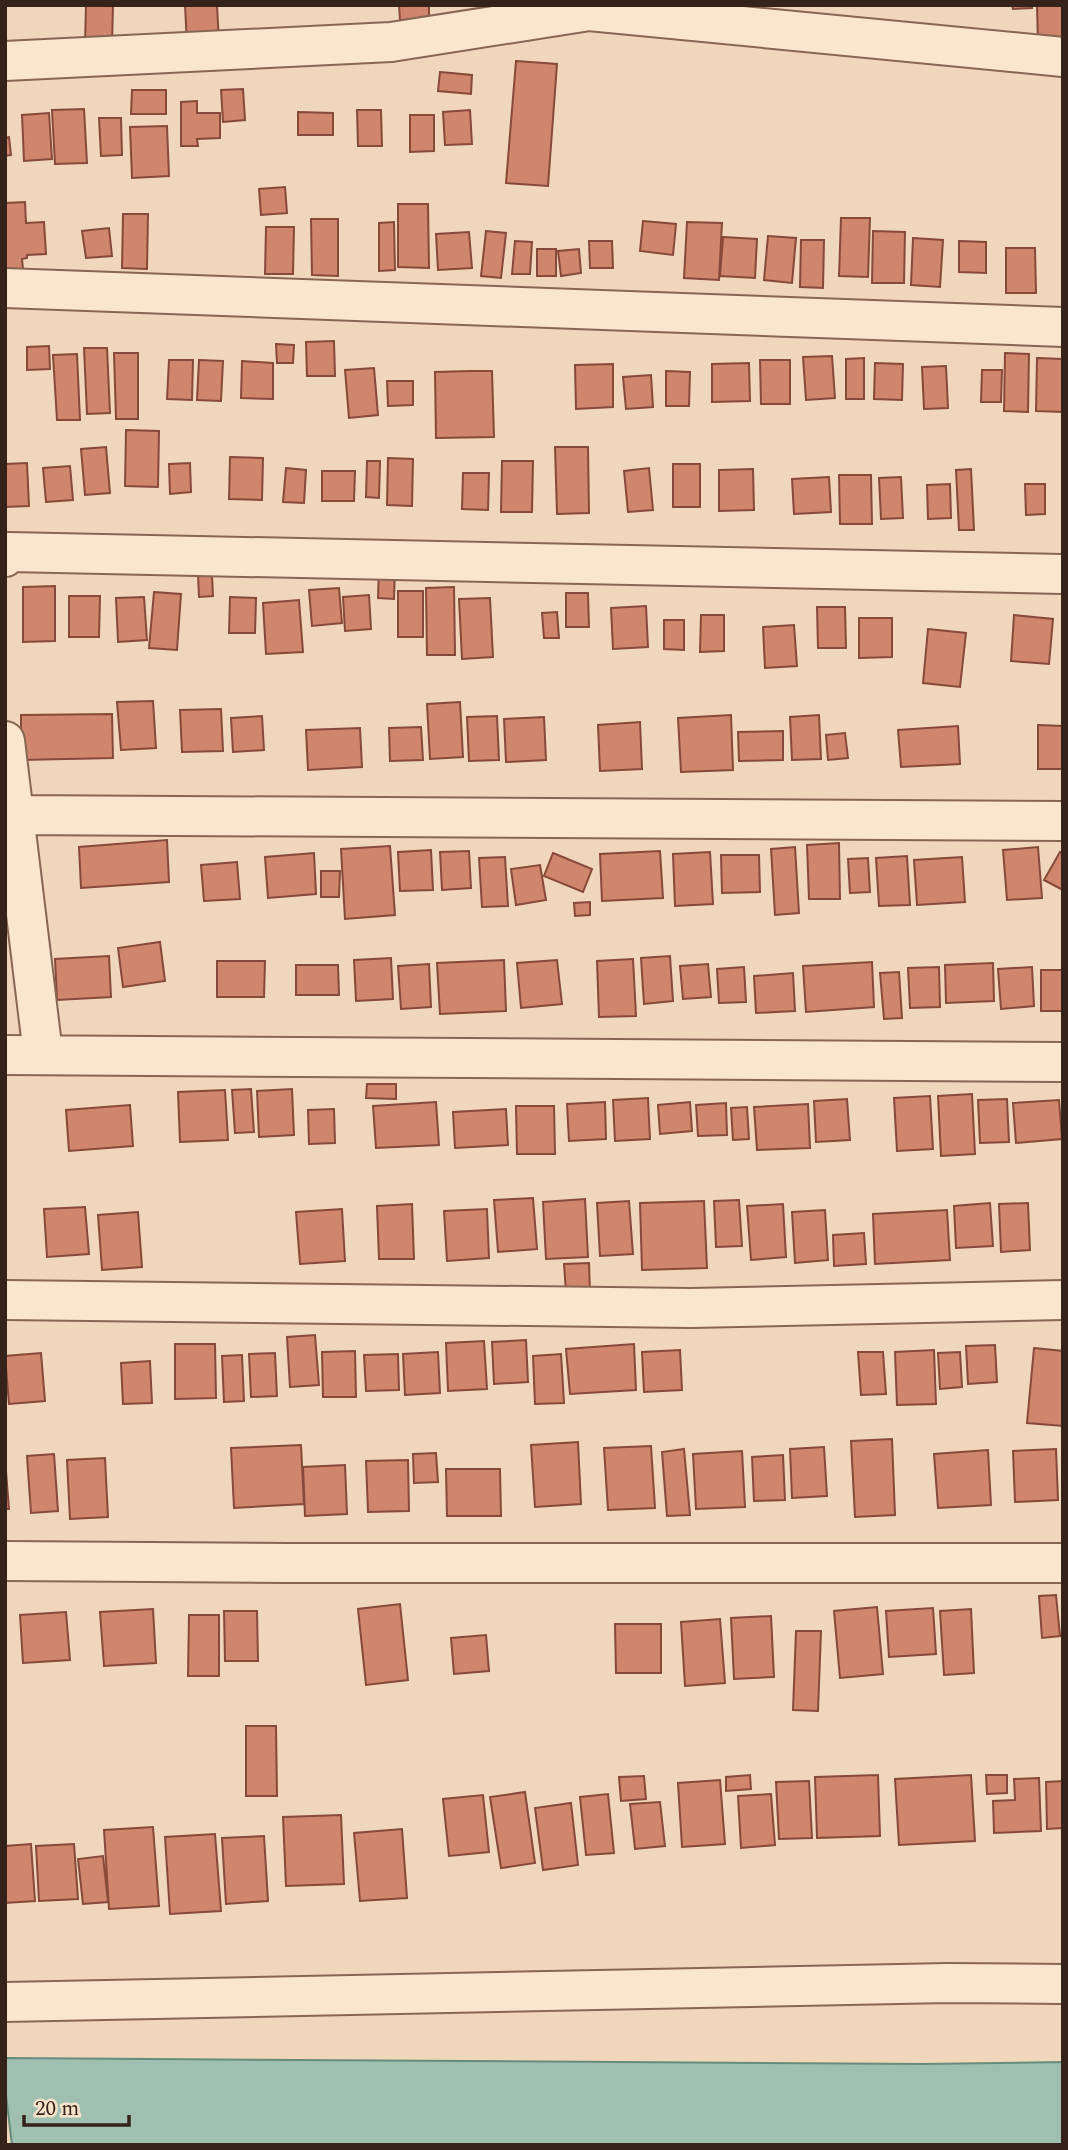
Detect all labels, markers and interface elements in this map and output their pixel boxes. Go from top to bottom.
scale bar [24,2084,130,2128]
text: 20 m [35,2093,79,2125]

